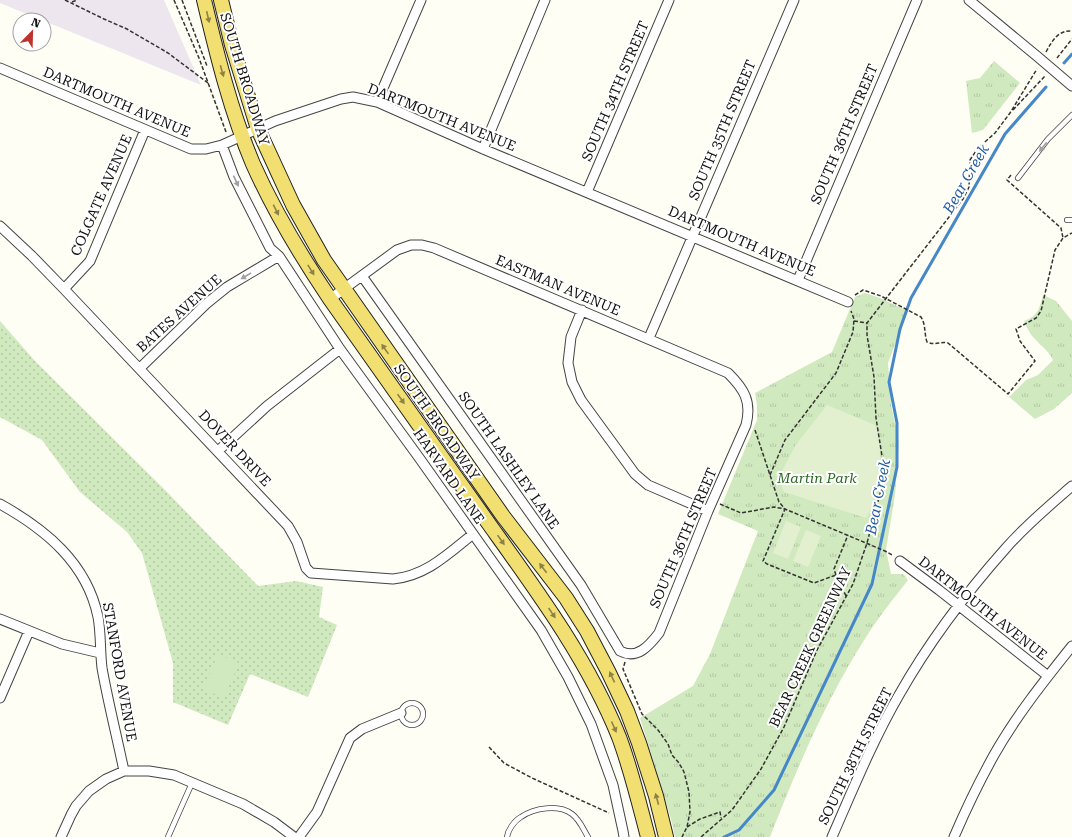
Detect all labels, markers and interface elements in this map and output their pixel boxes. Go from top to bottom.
one-way arrow [206,11,212,23]
street label: SOUTH BROADWAY [217,11,273,148]
north arrow [12,12,52,52]
text: N [29,16,43,31]
street label: SOUTH 34TH STREET [578,19,652,163]
street label: SOUTH 35TH STREET [685,58,759,202]
street label: SOUTH 36TH STREET [807,62,881,206]
street label: DARTMOUTH AVENUE [41,64,193,140]
one-way arrow [219,66,225,78]
street label: DARTMOUTH AVENUE [365,80,519,154]
street label: COLGATE AVENUE [67,132,135,258]
water label: Bear Creek [939,141,993,218]
one-way arrow [1038,141,1047,152]
one-way arrow [233,176,239,187]
street label: DARTMOUTH AVENUE [666,203,818,279]
one-way arrow [272,204,279,215]
street label: EASTMAN AVENUE [493,251,623,319]
one-way arrow [308,264,315,276]
street label: BATES AVENUE [133,271,225,355]
one-way arrow [241,272,251,280]
one-way arrow [381,343,389,354]
street label: SOUTH BROADWAY [391,361,483,484]
street label: SOUTH LASHLEY LANE [455,388,563,532]
one-way arrow [397,394,405,405]
street label: DOVER DRIVE [196,407,274,489]
street label: HARVARD LANE [410,425,488,527]
water label: Bear Creek [862,457,894,537]
street label: SOUTH 36TH STREET [646,466,720,610]
park label: Martin Park [776,470,857,486]
one-way arrow [497,535,505,545]
street label: DARTMOUTH AVENUE [916,553,1050,663]
one-way arrow [538,562,547,573]
street label: BEAR CREEK GREENWAY [766,564,854,730]
street label: STANFORD AVENUE [100,601,140,743]
one-way arrow [548,608,556,619]
one-way arrow [609,672,615,683]
street label: SOUTH 38TH STREET [815,685,895,827]
one-way arrow [611,721,617,733]
one-way arrow [654,793,660,805]

